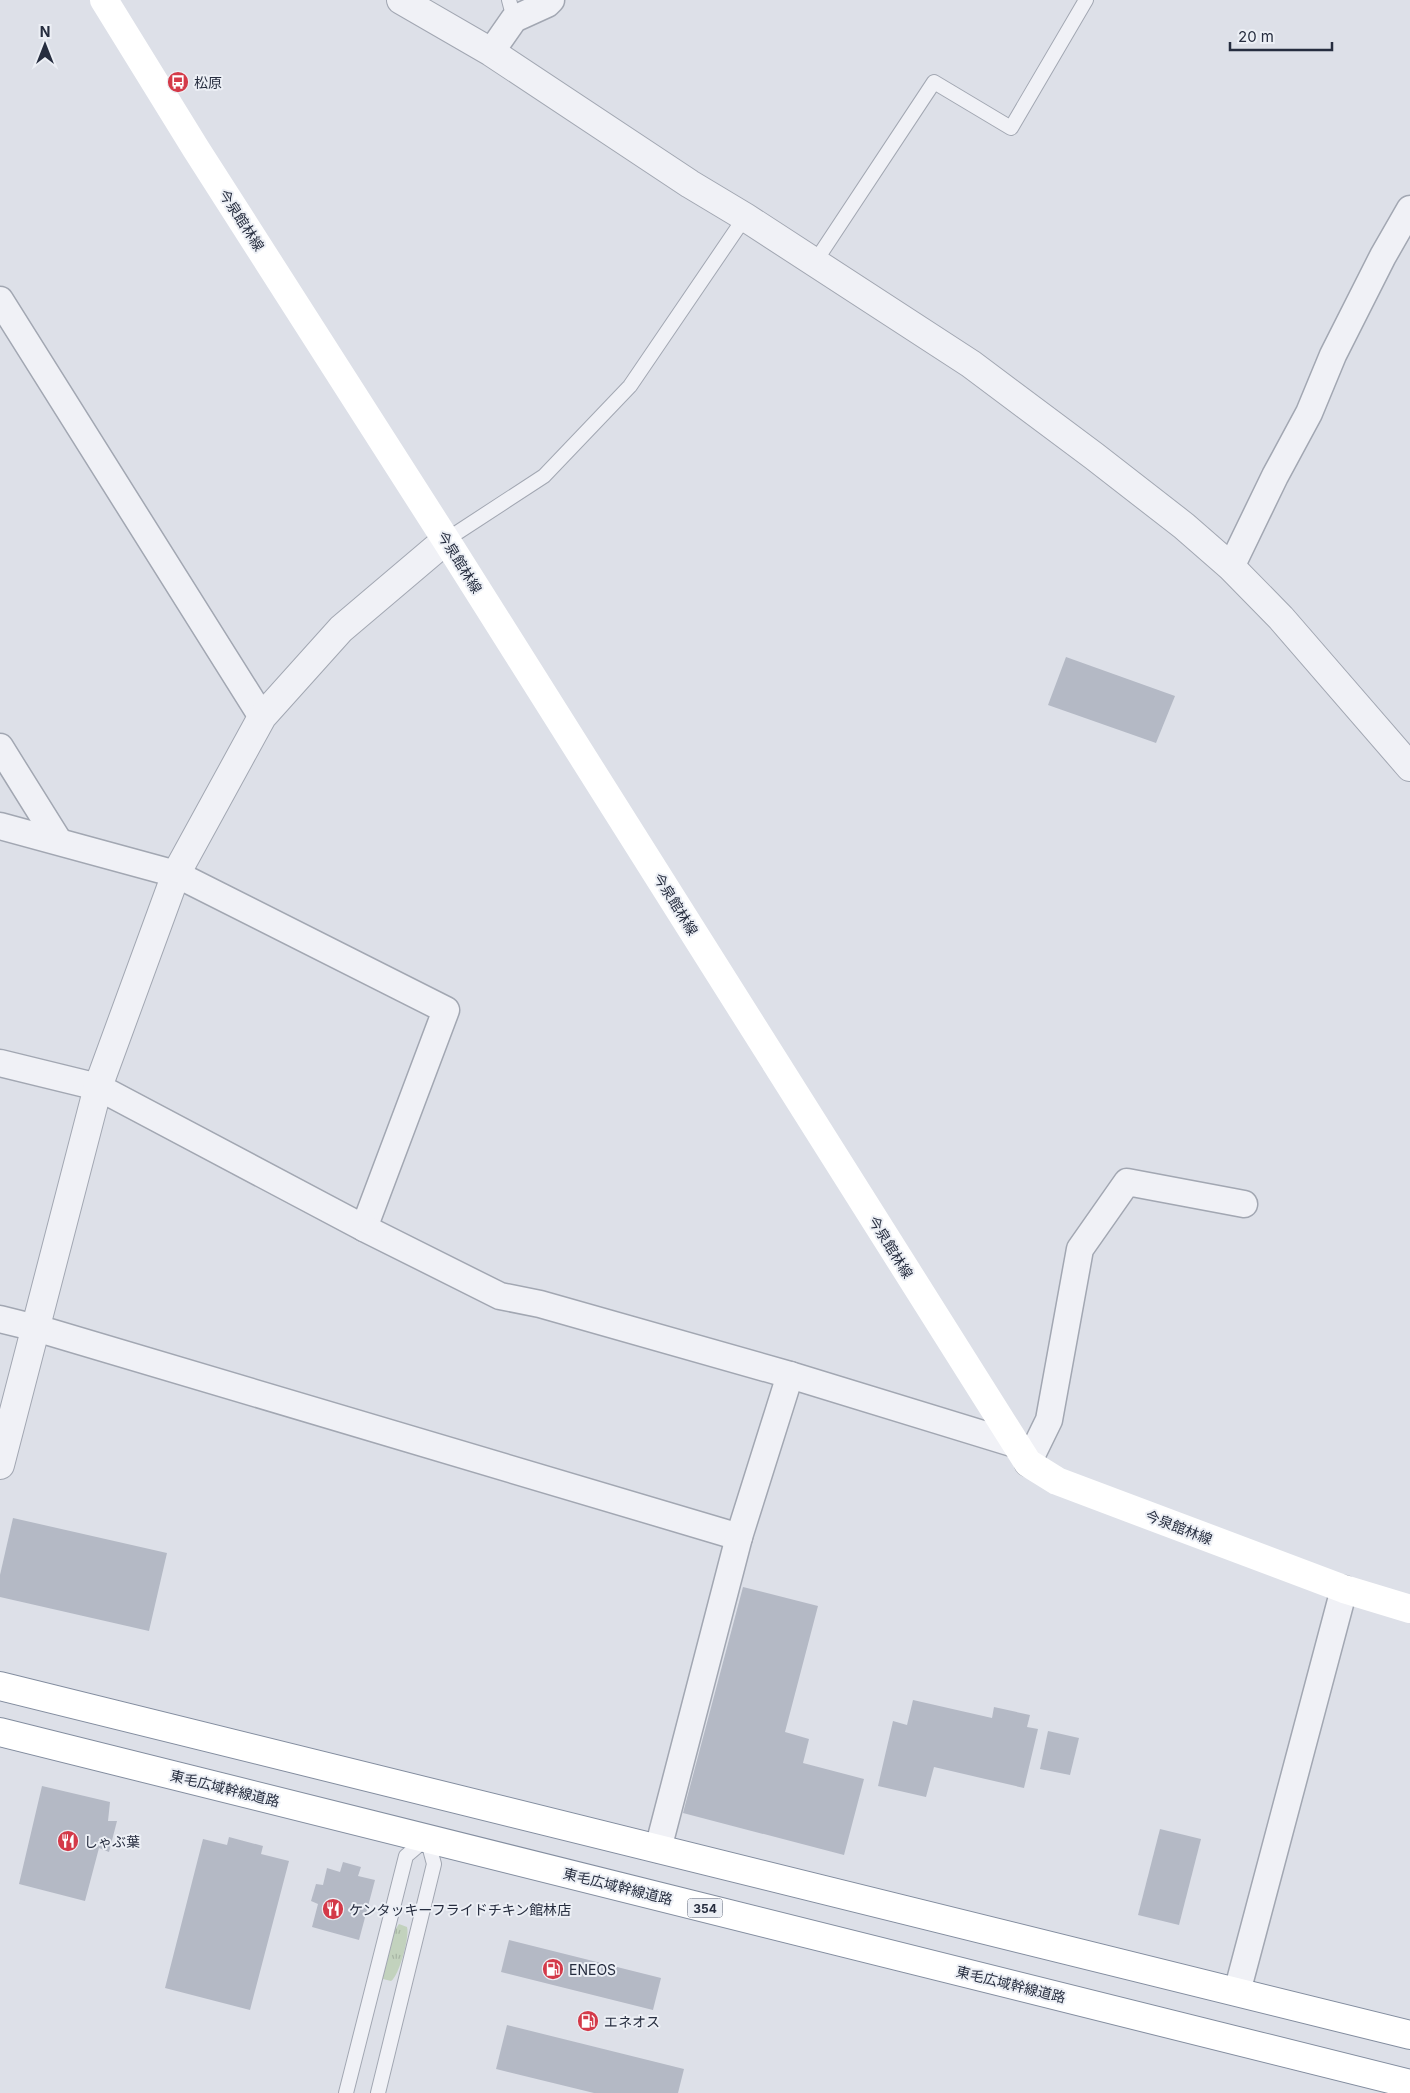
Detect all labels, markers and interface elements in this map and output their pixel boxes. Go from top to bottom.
north arrow [20,20,70,70]
scale bar [1230,20,1332,52]
text: N [40,23,50,40]
text: 20 m [1238,27,1274,46]
bus stop icon: 松原 [166,70,190,94]
place label: 松原 [194,74,222,91]
street label: 今泉館林線 [216,186,268,254]
street label: 今泉館林線 [434,528,486,596]
street label: 今泉館林線 [650,870,702,938]
street label: 今泉館林線 [865,1213,917,1281]
street label: 今泉館林線 [1143,1507,1215,1547]
street label: 東毛広域幹線道路 [169,1766,281,1810]
restaurant icon: しゃぶ葉 [56,1829,80,1853]
place label: しゃぶ葉 [84,1833,140,1850]
street label: 東毛広域幹線道路 [562,1864,674,1908]
restaurant icon: ケンタッキーフライドチキン館林店 [321,1897,345,1921]
road number: 354 [688,1899,722,1918]
place label: ケンタッキーフライドチキン館林店 [349,1901,571,1918]
fuel station icon: ENEOS [541,1957,565,1981]
place label: ENEOS [569,1961,616,1978]
street label: 東毛広域幹線道路 [955,1962,1067,2006]
fuel station icon: エネオス [576,2009,600,2033]
place label: エネオス [604,2013,660,2030]

